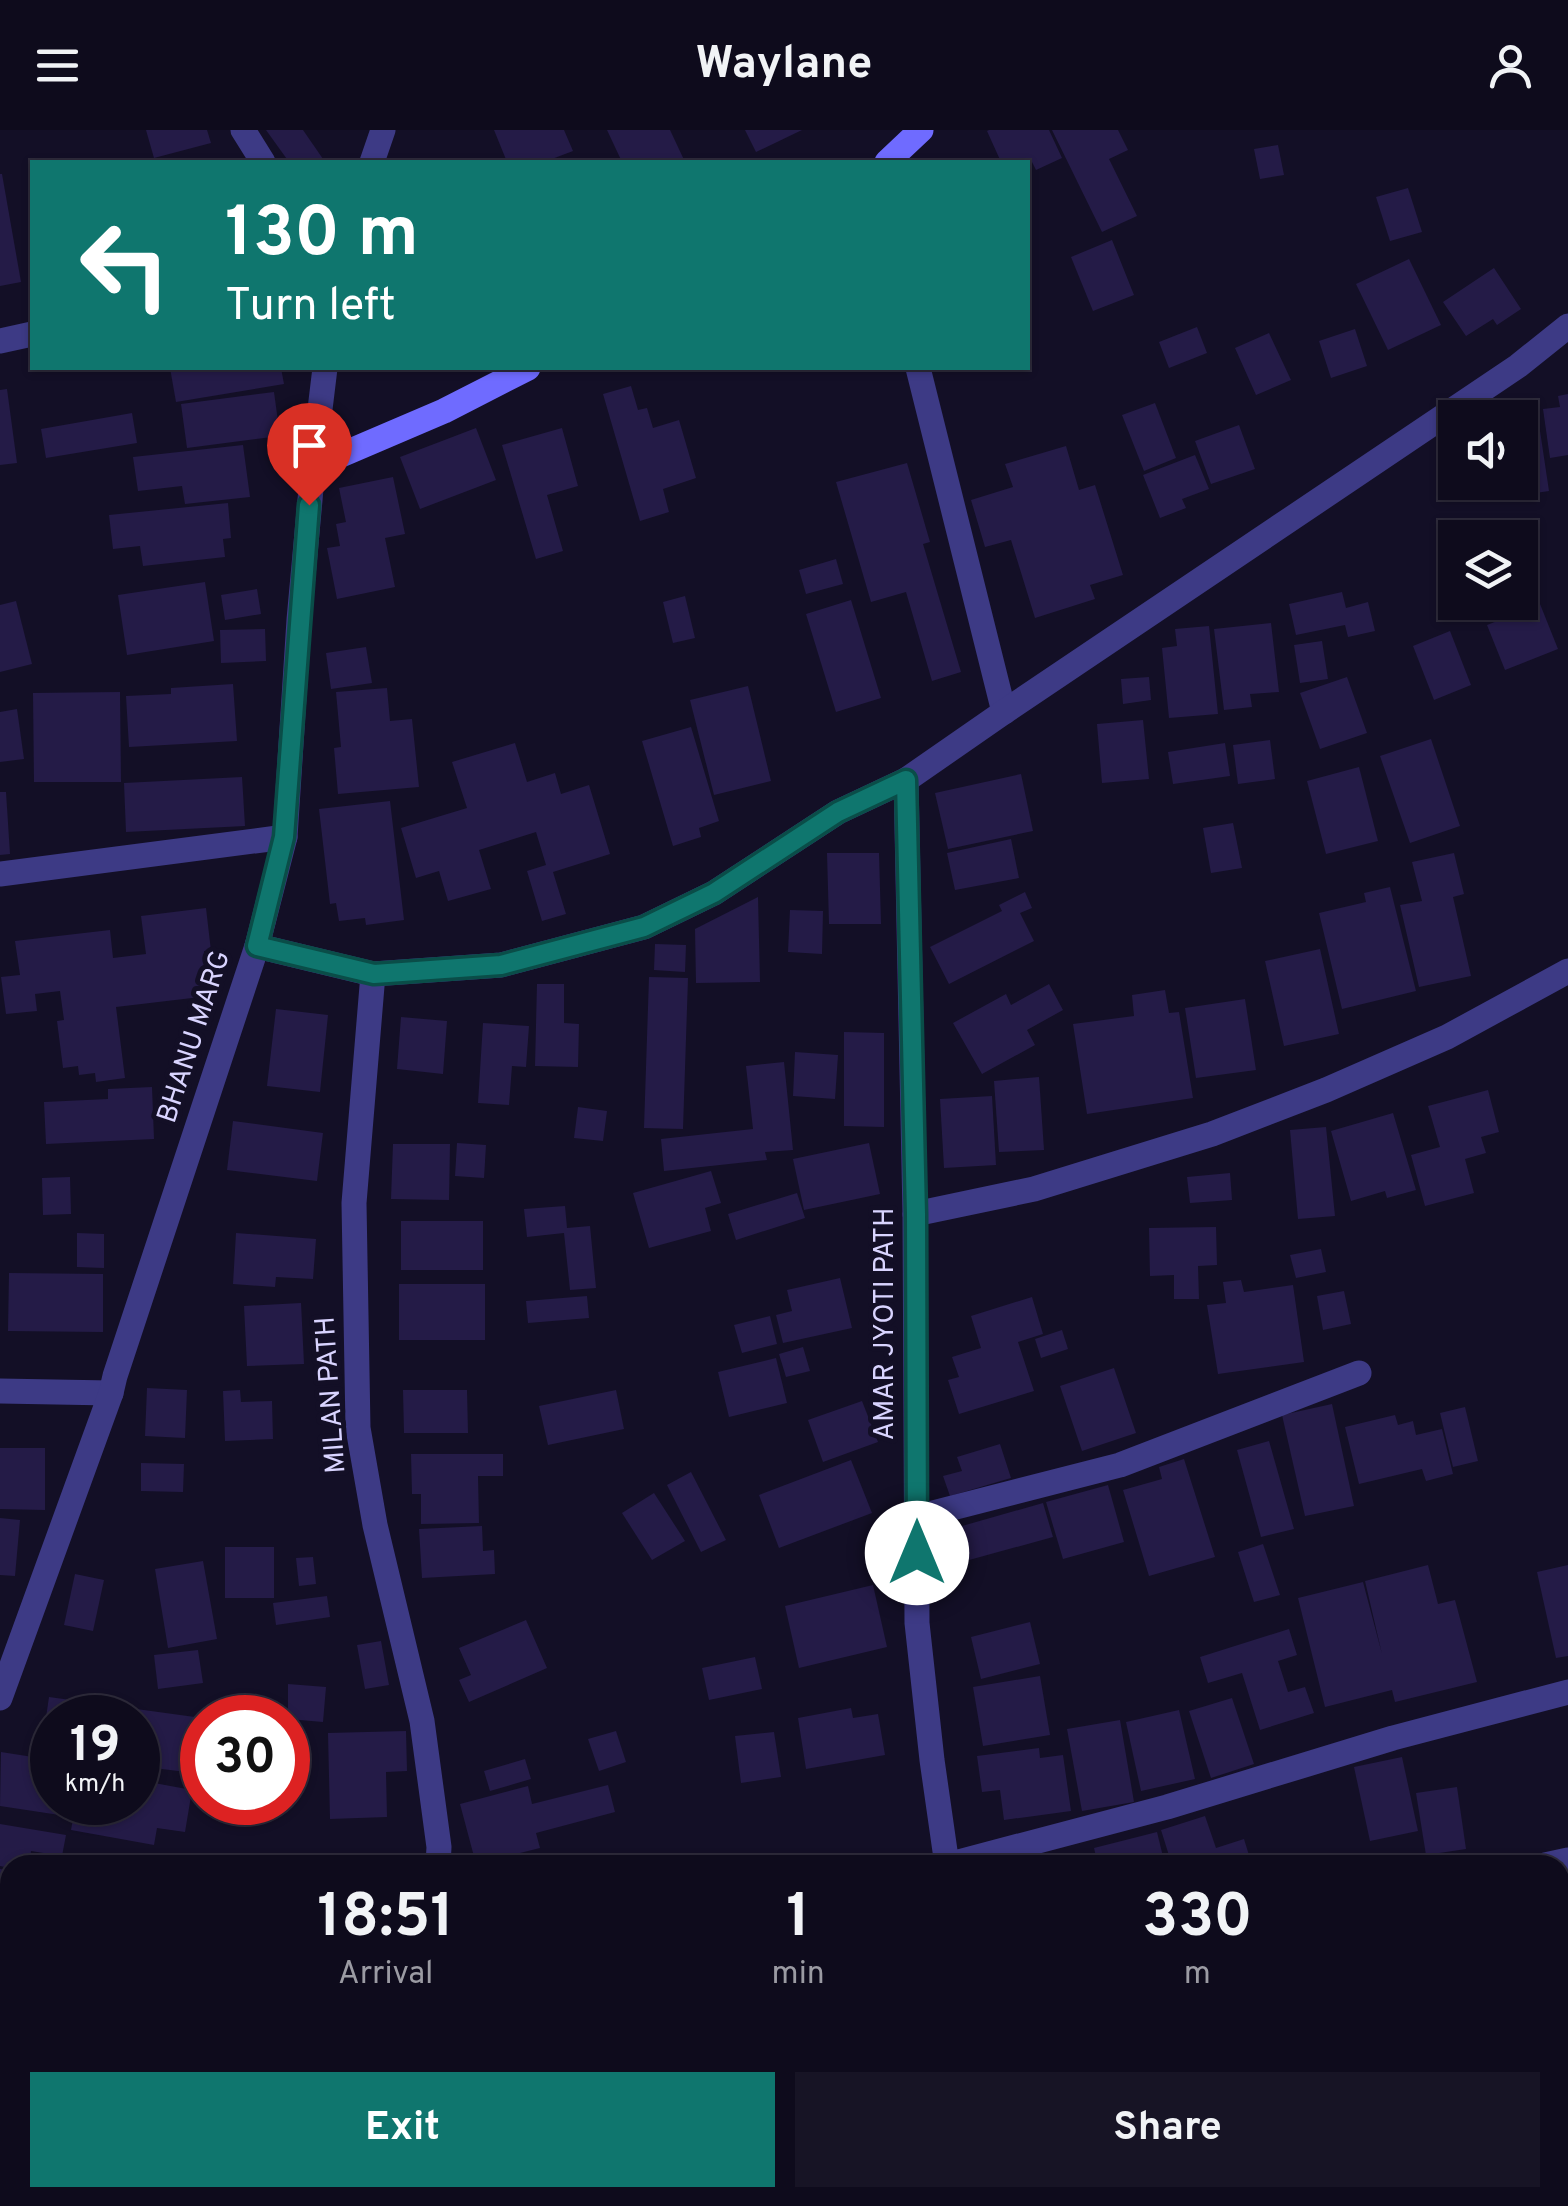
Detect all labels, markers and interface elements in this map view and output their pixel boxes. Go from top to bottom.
text: Waylane [696,37,872,94]
icon: menu [30,38,85,93]
icon: person [1483,38,1538,93]
text: 130 m [225,192,419,281]
icon: left [60,200,190,330]
text: Turn left [225,279,396,336]
map controls [1438,400,1538,620]
button: sound [1438,400,1538,500]
pin [267,403,352,506]
icon: arrive [282,418,337,473]
button: layers [1438,520,1538,620]
street label: BHANU MARG [150,946,240,1128]
street label: AMAR JYOTI PATH [868,1207,904,1441]
street label: MILAN PATH [309,1315,355,1475]
position arrow [865,1501,969,1605]
speed limit sign: 30 [180,1695,310,1825]
text: 19 [70,1716,120,1779]
text: km/h [65,1769,125,1801]
text: 18:51 [317,1882,454,1958]
text: 1 [786,1882,810,1958]
text: 330 [1142,1882,1253,1958]
text: Arrival [338,1955,434,1995]
text: min [772,1955,825,1995]
text: m [1184,1955,1211,1995]
button: Exit [30,2072,775,2187]
button: Share [795,2072,1540,2187]

